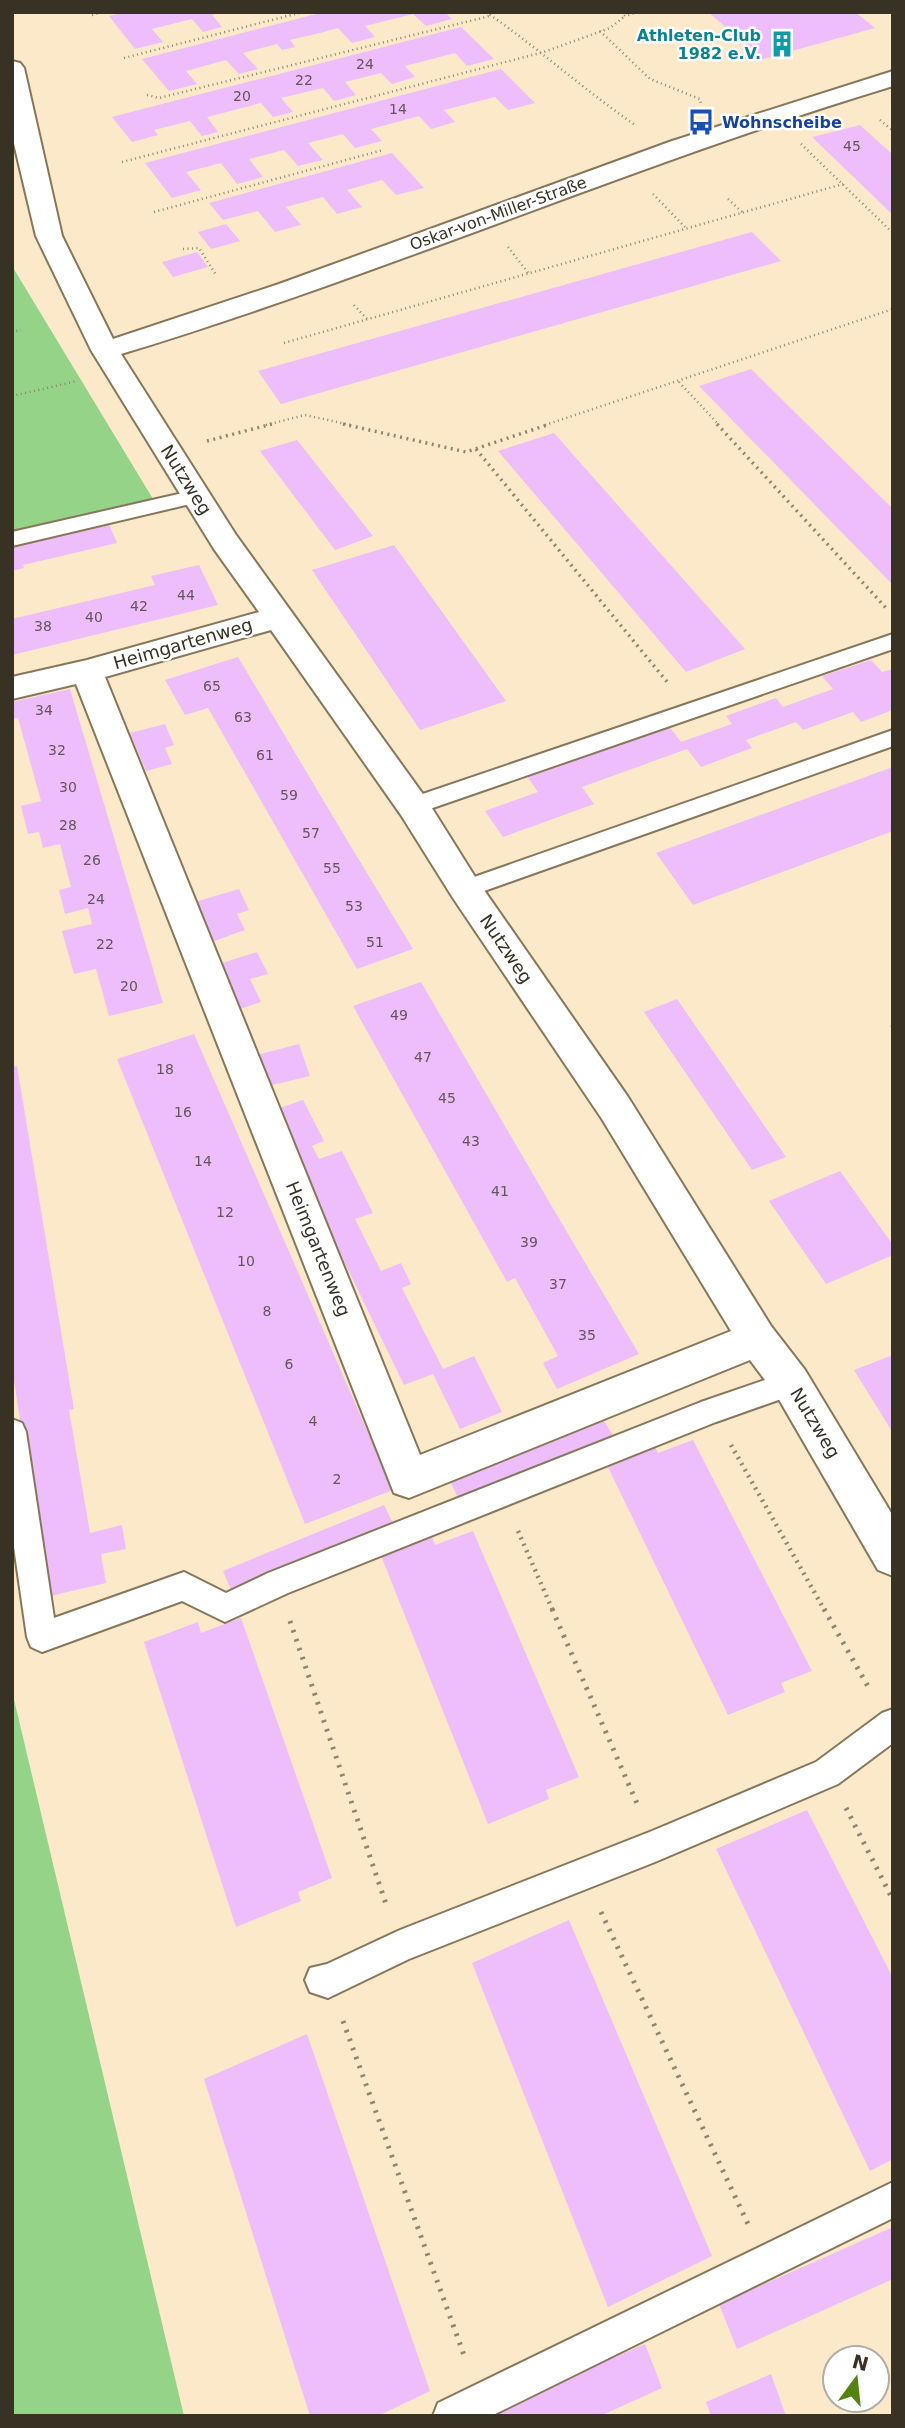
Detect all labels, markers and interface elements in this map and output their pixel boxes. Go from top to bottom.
place label: Athleten-Club 1982 e.V. [637,26,761,63]
building icon: Athleten-Club 1982 e.V. [767,29,797,59]
house number: 24 [356,56,374,72]
house number: 22 [295,72,313,88]
house number: 20 [233,88,251,104]
house number: 14 [389,101,407,117]
bus stop icon: Wohnscheibe [686,107,716,137]
place label: Wohnscheibe [722,113,842,132]
house number: 45 [843,138,861,154]
street label: Oskar-von-Miller-Straße [407,173,589,254]
street label: Nutzweg [157,441,216,519]
house number: 44 [177,587,195,603]
house number: 42 [130,598,148,614]
house number: 40 [85,609,103,625]
street label: Heimgartenweg [111,614,255,673]
house number: 38 [34,618,52,634]
house number: 65 [203,678,221,694]
house number: 34 [35,702,53,718]
house number: 63 [234,709,252,725]
house number: 32 [48,742,66,758]
house number: 61 [256,747,274,763]
house number: 30 [59,779,77,795]
house number: 59 [280,787,298,803]
house number: 28 [59,817,77,833]
house number: 57 [302,825,320,841]
house number: 26 [83,852,101,868]
house number: 55 [323,860,341,876]
house number: 24 [87,891,105,907]
house number: 53 [345,898,363,914]
street label: Nutzweg [476,910,537,987]
house number: 51 [366,934,384,950]
house number: 22 [96,936,114,952]
house number: 20 [120,978,138,994]
house number: 49 [390,1007,408,1023]
house number: 47 [414,1049,432,1065]
house number: 18 [156,1061,174,1077]
house number: 45 [438,1090,456,1106]
house number: 16 [174,1104,192,1120]
house number: 43 [462,1133,480,1149]
house number: 14 [194,1153,212,1169]
street label: Heimgartenweg [282,1178,355,1319]
house number: 41 [491,1183,509,1199]
house number: 12 [216,1204,234,1220]
house number: 39 [520,1234,538,1250]
house number: 10 [237,1253,255,1269]
house number: 37 [549,1276,567,1292]
house number: 8 [263,1303,271,1319]
house number: 35 [578,1327,596,1343]
house number: 6 [285,1356,294,1372]
street label: Nutzweg [786,1384,845,1462]
house number: 4 [309,1413,318,1429]
house number: 2 [333,1471,341,1487]
north arrow [821,2344,891,2414]
text: N [850,2350,871,2375]

